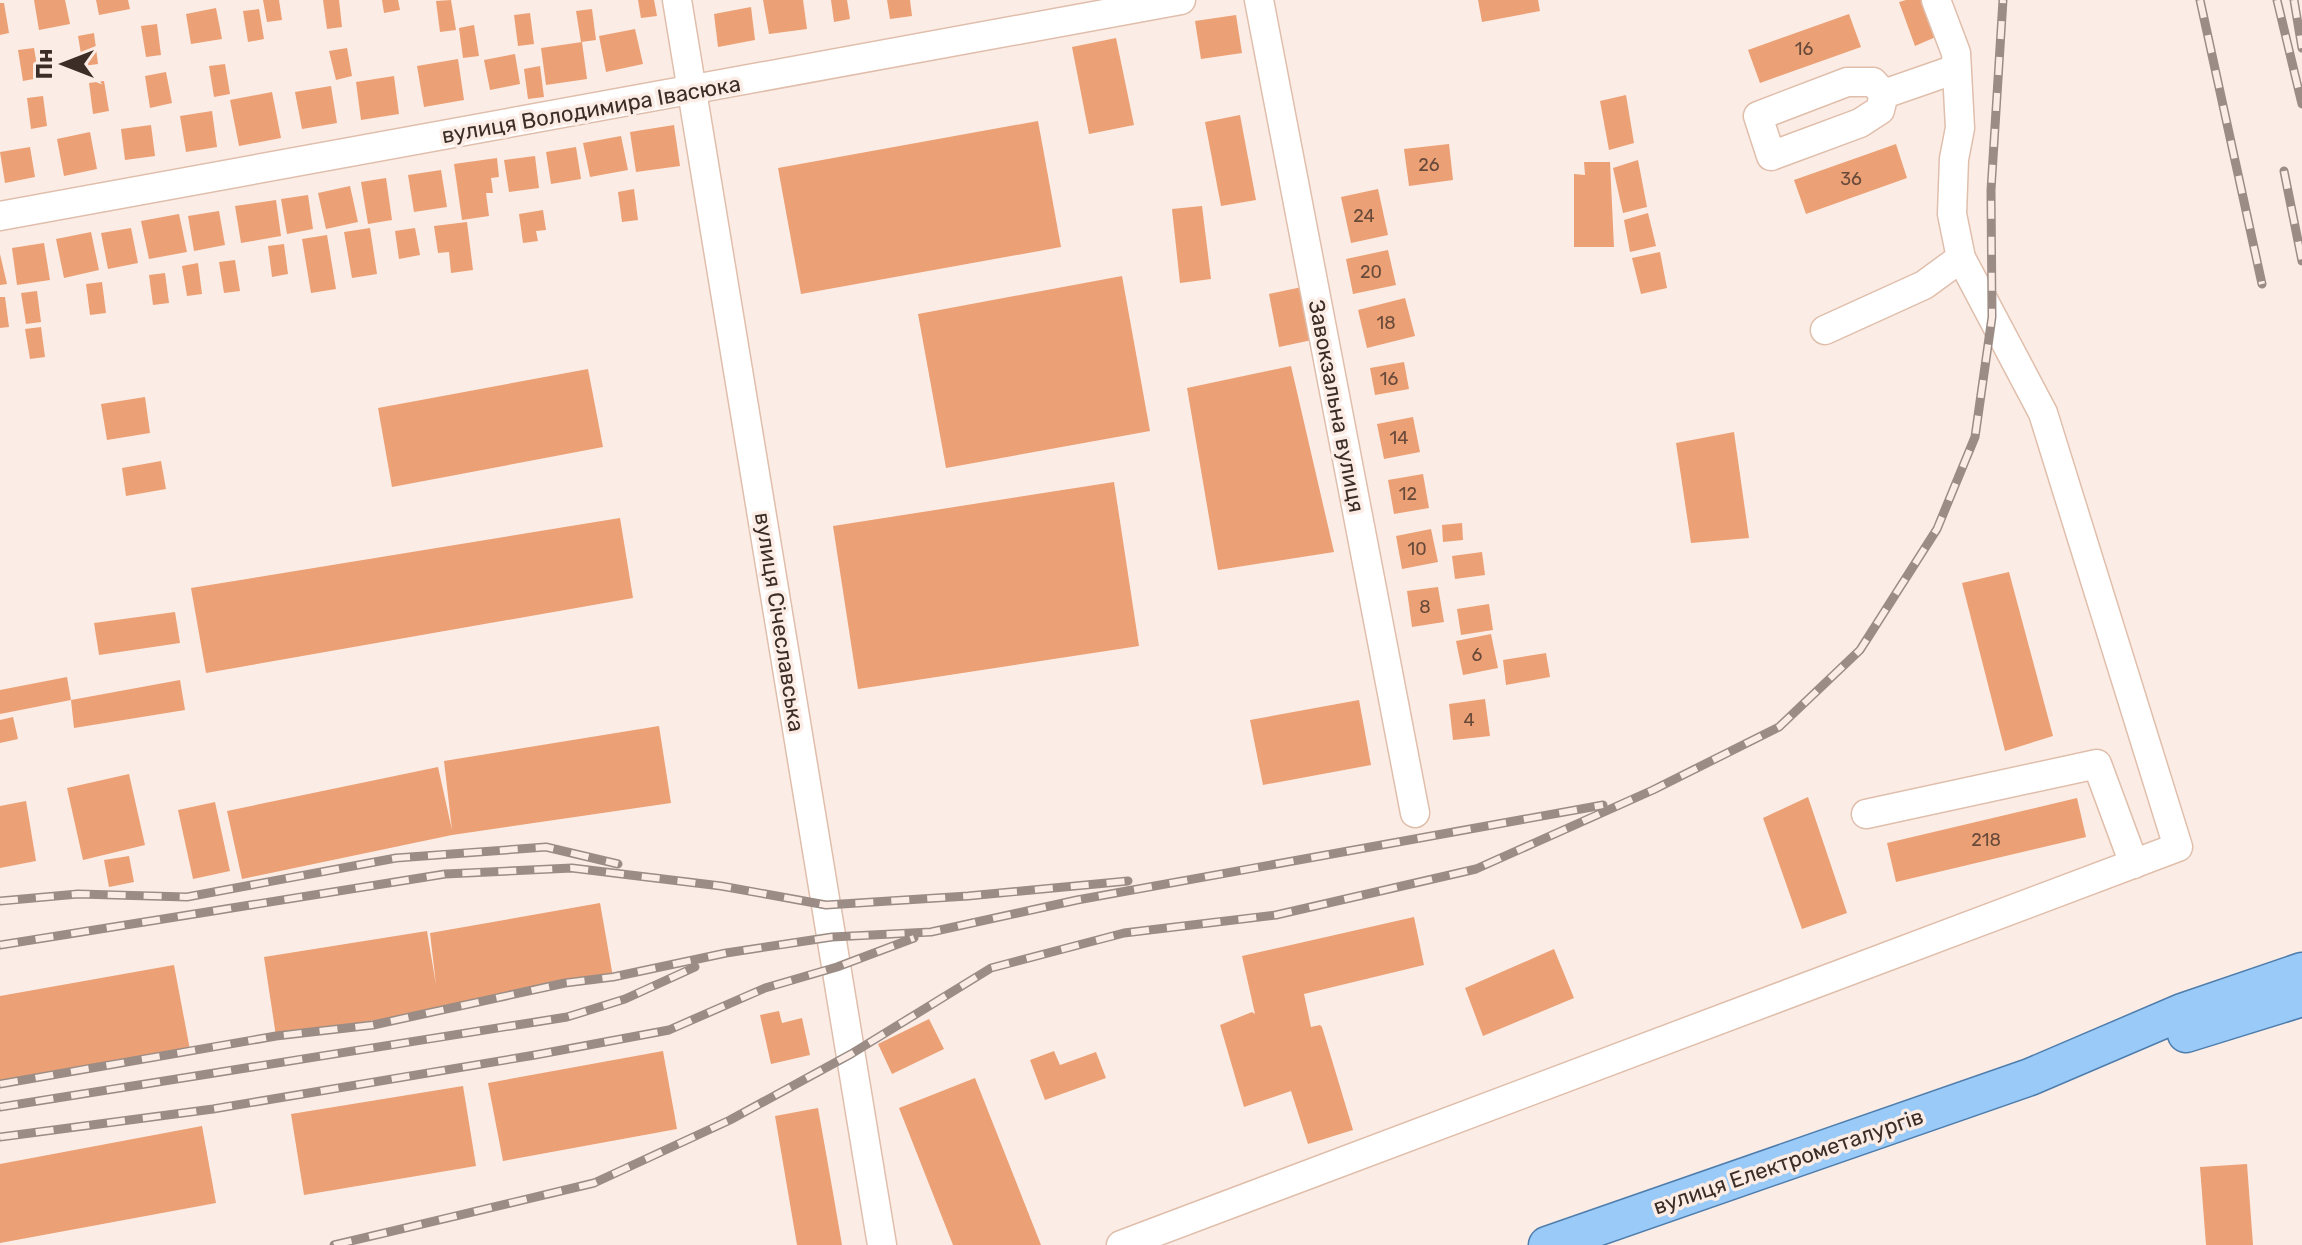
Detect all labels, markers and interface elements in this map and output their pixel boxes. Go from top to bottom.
north arrow [24,24,104,104]
house number: 16 [1795,38,1813,60]
text: Пн [31,49,58,79]
street label: вулиця Володимира Івасюка [439,70,743,149]
house number: 26 [1418,154,1440,176]
house number: 36 [1840,168,1862,190]
house number: 24 [1353,205,1375,227]
house number: 20 [1360,261,1382,283]
street label: Завокзальна вулиця [1303,297,1370,515]
house number: 18 [1376,312,1396,334]
house number: 16 [1380,368,1398,390]
house number: 14 [1390,427,1408,449]
house number: 12 [1399,483,1417,505]
street label: вулиця Січеславська [749,510,810,734]
house number: 10 [1407,538,1427,560]
house number: 8 [1419,596,1431,618]
house number: 6 [1472,644,1483,666]
house number: 4 [1463,709,1475,731]
house number: 218 [1971,829,2001,851]
street label: вулиця Електрометалургів [1650,1103,1927,1220]

